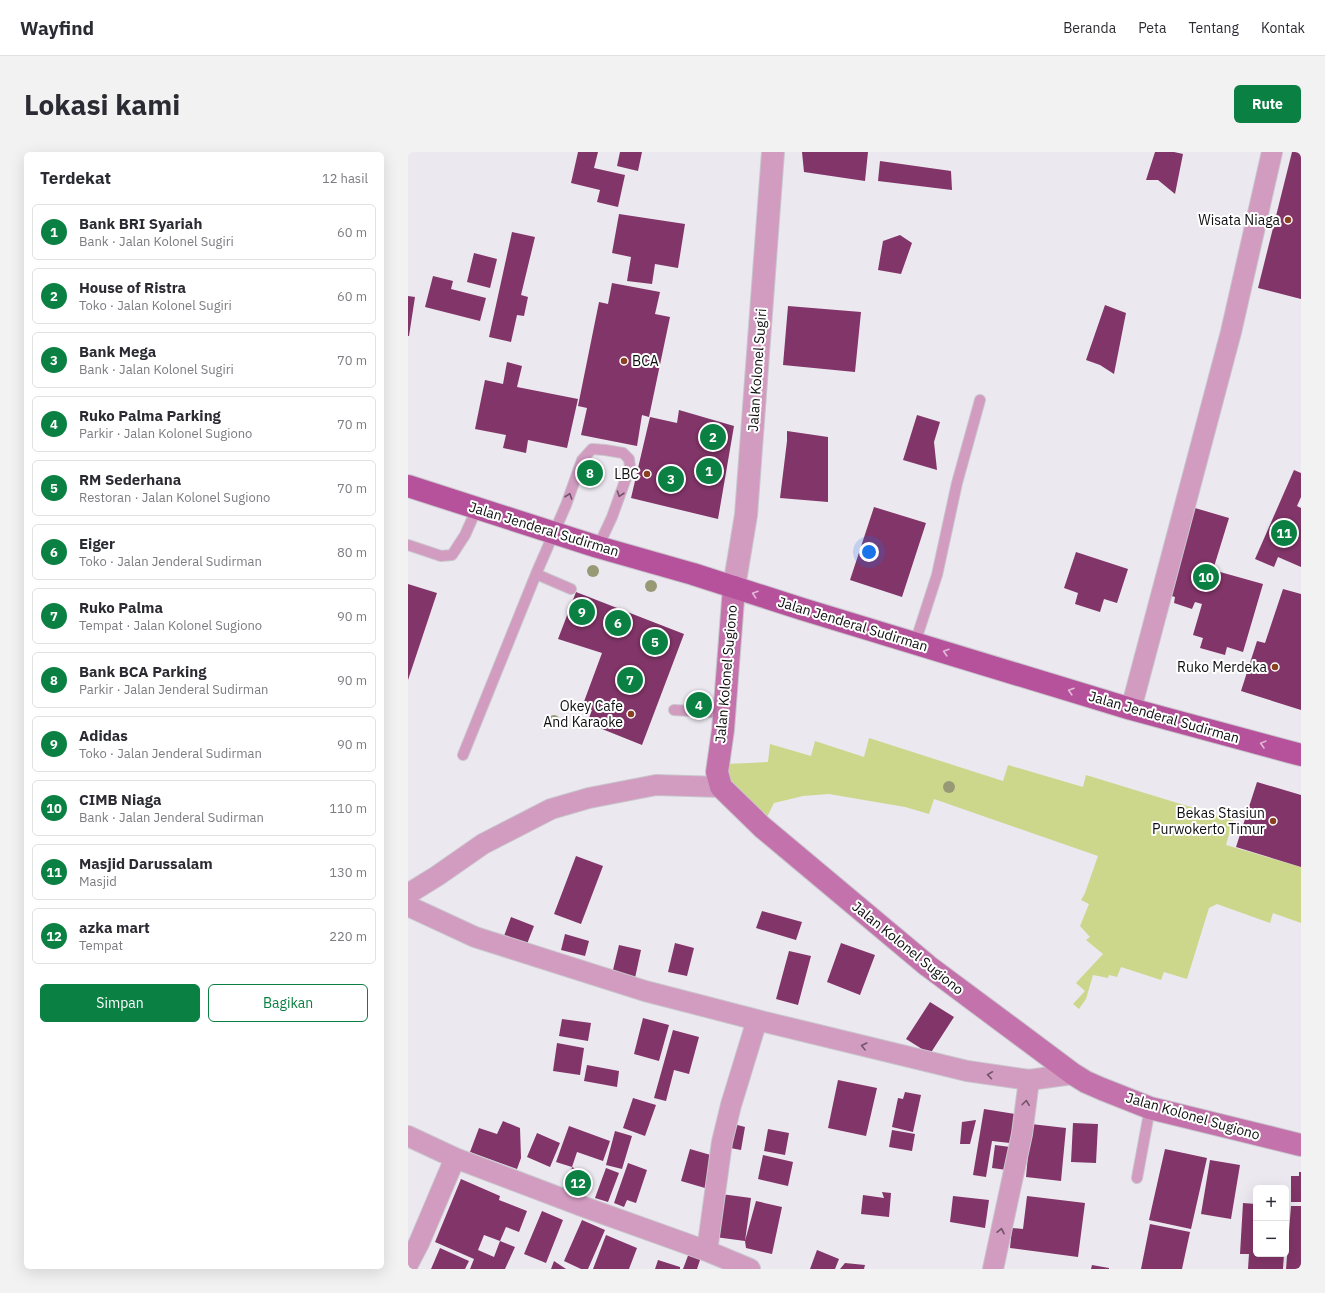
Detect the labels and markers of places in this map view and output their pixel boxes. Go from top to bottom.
place label: Wisata Niaga [1198,211,1281,229]
marker: Wisata Niaga [1283,215,1293,225]
place label: BCA [632,352,659,370]
marker: BCA [619,356,629,366]
pin: 2 [700,422,726,452]
pin: 1 [696,456,722,486]
pin: 8 [577,458,603,488]
pin: 3 [658,464,684,494]
place label: LBC [614,465,639,483]
marker: LBC [642,469,652,479]
pin: 11 [1271,518,1297,548]
pin: 10 [1193,562,1219,592]
pin: 9 [569,597,595,627]
pin: 6 [605,608,631,638]
pin: 5 [642,627,668,657]
place label: Ruko Merdeka [1177,658,1268,676]
marker: Ruko Merdeka [1270,662,1280,672]
pin: 7 [617,665,643,695]
pin: 4 [686,690,712,720]
place label: Okey Cafe And Karaoke [543,697,623,731]
marker: Okey Cafe And Karaoke [626,709,636,719]
place label: Bekas Stasiun Purwokerto Timur [1152,804,1265,838]
marker: Bekas Stasiun Purwokerto Timur [1268,816,1278,826]
pin: 12 [565,1168,591,1198]

